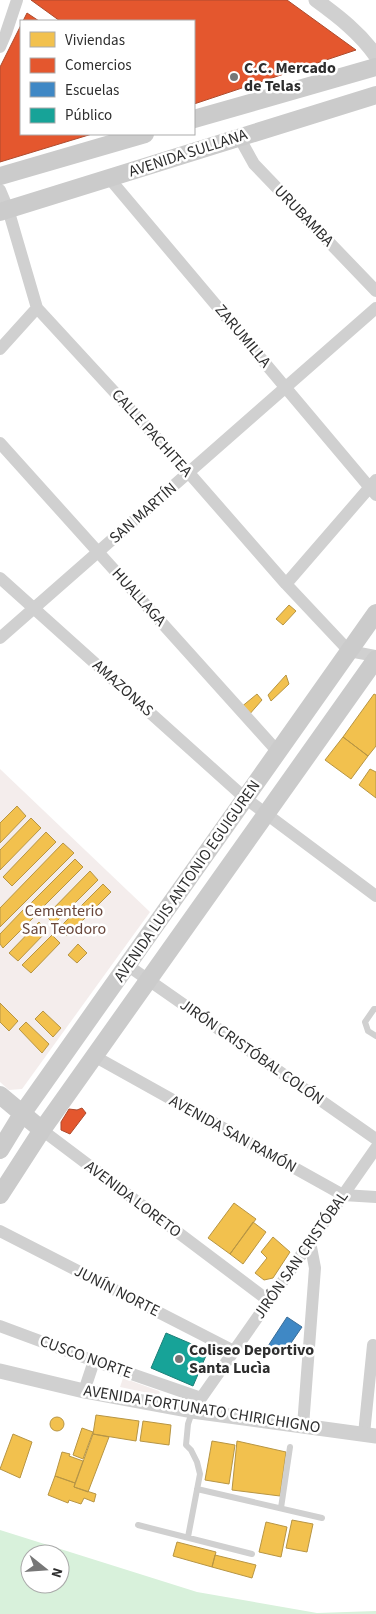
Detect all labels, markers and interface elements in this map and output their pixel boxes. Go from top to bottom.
legend [20,20,195,135]
text: Viviendas [65,30,125,51]
text: Comercios [65,55,132,76]
place label: C.C. Mercado de Telas [244,57,336,97]
marker: C.C. Mercado de Telas [228,71,240,83]
text: Escuelas [65,80,119,101]
text: Público [65,105,112,126]
street label: AVENIDA SULLANA [126,123,250,183]
street label: URUBAMBA [269,180,339,252]
street label: ZARUMILLA [210,300,276,373]
street label: CALLE PACHITEA [107,384,198,482]
street label: SAN MARTÍN [104,477,182,549]
street label: HUALLAGA [107,563,171,631]
street label: AMAZONAS [88,655,158,721]
street label: AVENIDA LUIS ANTONIO EGUIGUREN [109,776,265,986]
park label: Cementerio San Teodoro [22,900,106,940]
street label: JIRÓN CRISTÓBAL COLÓN [176,994,328,1110]
street label: AVENIDA SAN RAMÓN [165,1090,301,1178]
street label: AVENIDA LORETO [80,1155,186,1243]
street label: JIRÓN SAN CRISTÓBAL [249,1187,354,1323]
street label: JUNÍN NORTE [71,1260,163,1322]
street label: CUSCO NORTE [37,1330,135,1384]
place label: Coliseo Deportivo Santa Lucìa [189,1339,314,1379]
marker: Coliseo Deportivo Santa Lucìa [173,1353,185,1365]
street label: AVENIDA FORTUNATO CHIRICHIGNO [82,1379,322,1439]
north arrow [20,1544,70,1594]
text: N [46,1565,67,1580]

